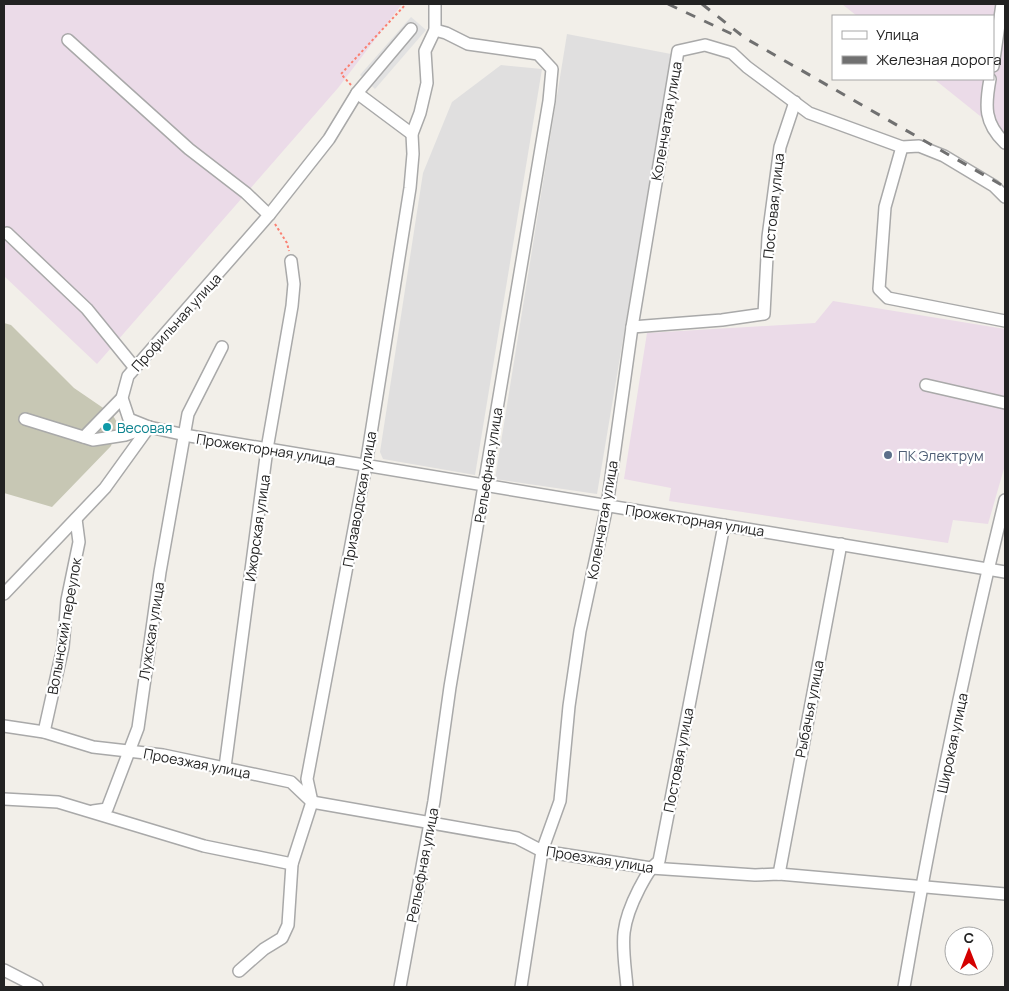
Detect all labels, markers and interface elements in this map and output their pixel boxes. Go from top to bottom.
legend [832,15,994,80]
text: Улица [876,24,919,45]
text: Железная дорога [876,49,1001,70]
street label: Коленчатая улица [646,60,686,182]
street label: Постовая улица [758,152,788,260]
street label: Профильная улица [127,269,225,375]
street label: Рельефная улица [469,406,507,524]
place label: Весовая [117,418,173,437]
marker: Весовая [101,421,113,433]
street label: Прожекторная улица [195,429,337,469]
street label: Призаводская улица [338,430,380,568]
place label: ПК Электрум [898,446,984,465]
marker: ПК Электрум [882,449,894,461]
street label: Коленчатая улица [582,459,622,581]
street label: Ижорская улица [240,473,274,583]
street label: Прожекторная улица [624,500,766,540]
street label: Волынский переулок [43,555,86,696]
street label: Лужская улица [134,581,168,681]
street label: Рыбачья улица [790,659,828,759]
street label: Широкая улица [932,691,972,795]
street label: Постовая улица [659,706,697,814]
street label: Проезжая улица [142,743,252,783]
street label: Рельефная улица [402,806,442,924]
street label: Проезжая улица [545,841,655,877]
north arrow [944,926,994,976]
text: С [964,928,974,947]

